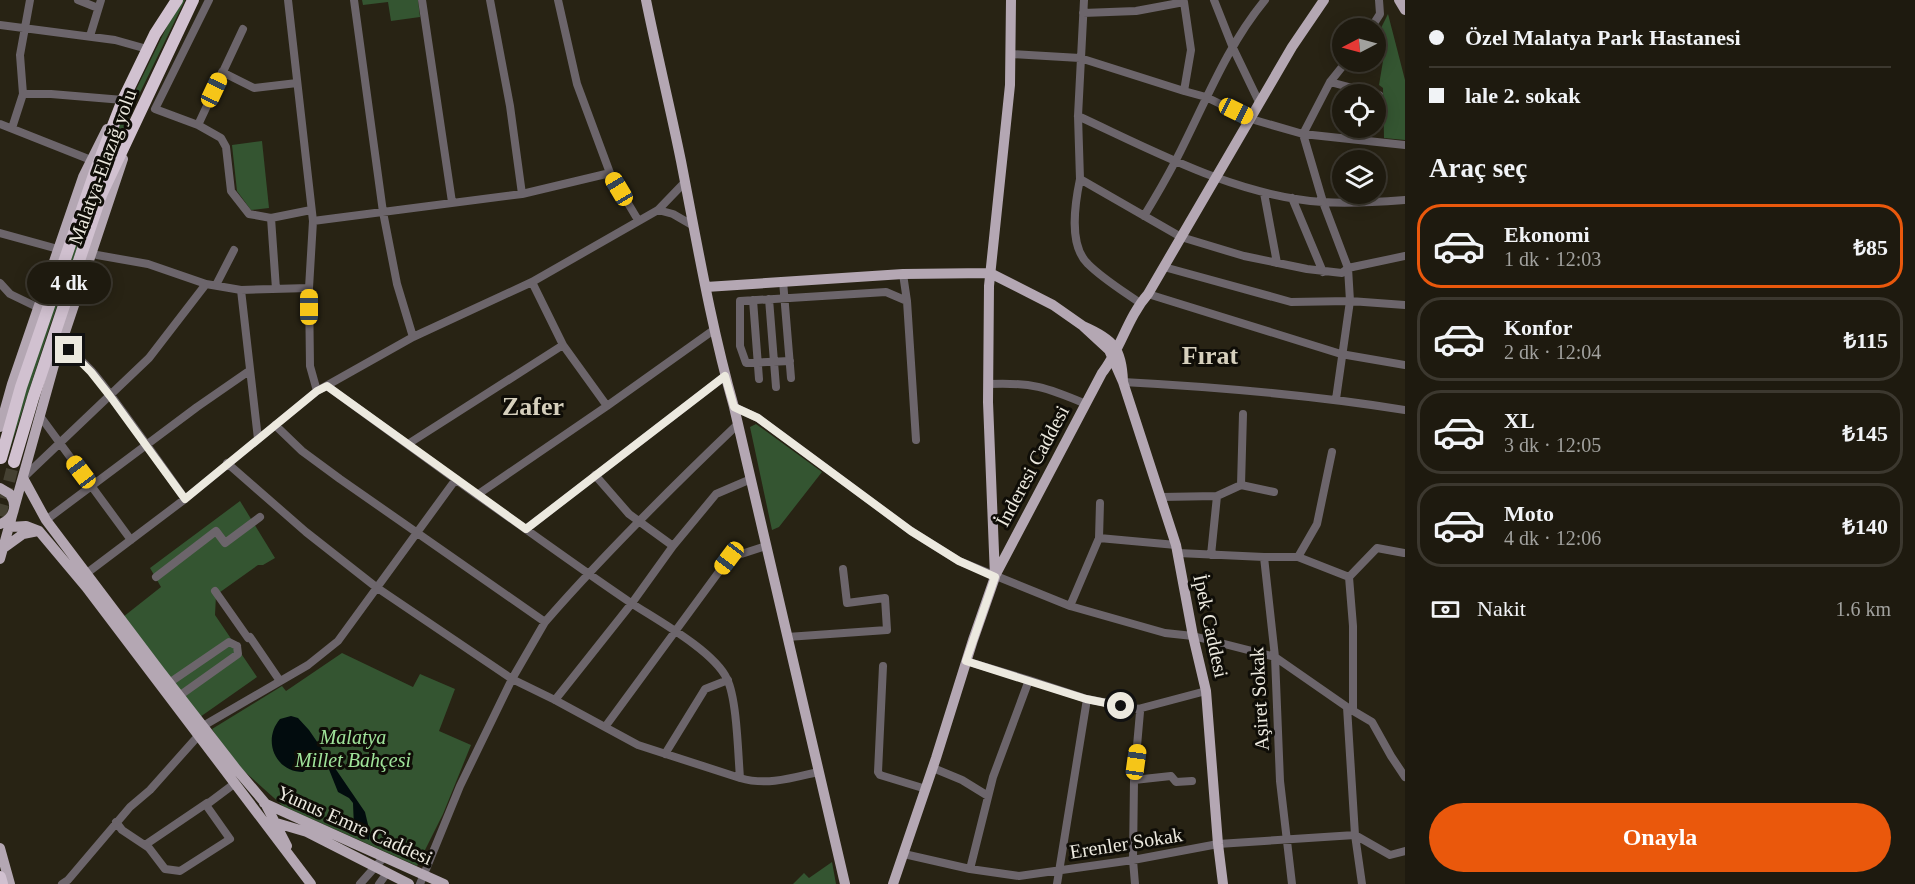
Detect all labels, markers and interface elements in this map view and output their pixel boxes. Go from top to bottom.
north arrow [1332,18,1386,72]
map controls [1332,18,1386,204]
text: Özel Malatya Park Hastanesi [1465,25,1741,50]
car [198,70,230,110]
text: lale 2. sokak [1465,83,1581,108]
button: locate [1332,84,1386,138]
street label: Malatya-Elazığ yolu [64,86,141,248]
car [1216,95,1256,127]
button: layers [1332,150,1386,204]
text: Araç seç [1429,153,1527,183]
car [602,169,636,209]
icon: car [1432,219,1486,273]
text: Ekonomi [1504,222,1590,247]
text: ₺85 [1853,235,1888,260]
text: 1 dk · 12:03 [1504,248,1601,270]
callout: 4 dk [27,263,111,305]
text: 4 dk [50,272,88,294]
car [300,289,318,325]
icon: car [1432,312,1486,366]
text: Konfor [1504,315,1572,340]
text: ₺115 [1844,328,1888,353]
route end [55,336,82,363]
district label: Fırat [1182,341,1238,370]
text: 2 dk · 12:04 [1504,341,1601,363]
district label: Zafer [502,392,564,421]
street label: İnderesi Caddesi [991,401,1073,530]
icon: car [1432,405,1486,459]
text: XL [1504,408,1535,433]
text: ₺145 [1842,421,1888,446]
text: 3 dk · 12:05 [1504,434,1601,456]
car [63,452,99,492]
icon: car [1432,498,1486,552]
text: Moto [1504,501,1554,526]
text: ₺140 [1842,514,1888,539]
text: 4 dk · 12:06 [1504,527,1601,549]
car [711,538,747,578]
street label: İpek Caddesi [1188,572,1233,680]
icon: cash [1429,593,1462,626]
text: Nakit [1477,596,1526,621]
text: 1.6 km [1835,598,1891,620]
street label: Aşiret Sokak [1245,646,1274,751]
route start [1107,692,1134,719]
park label: Malatya Millet Bahçesi [294,726,411,772]
car [1125,743,1147,781]
street label: Yunus Emre Caddesi [274,781,436,869]
button: Onayla [1429,803,1891,872]
street label: Erenler Sokak [1068,823,1184,863]

